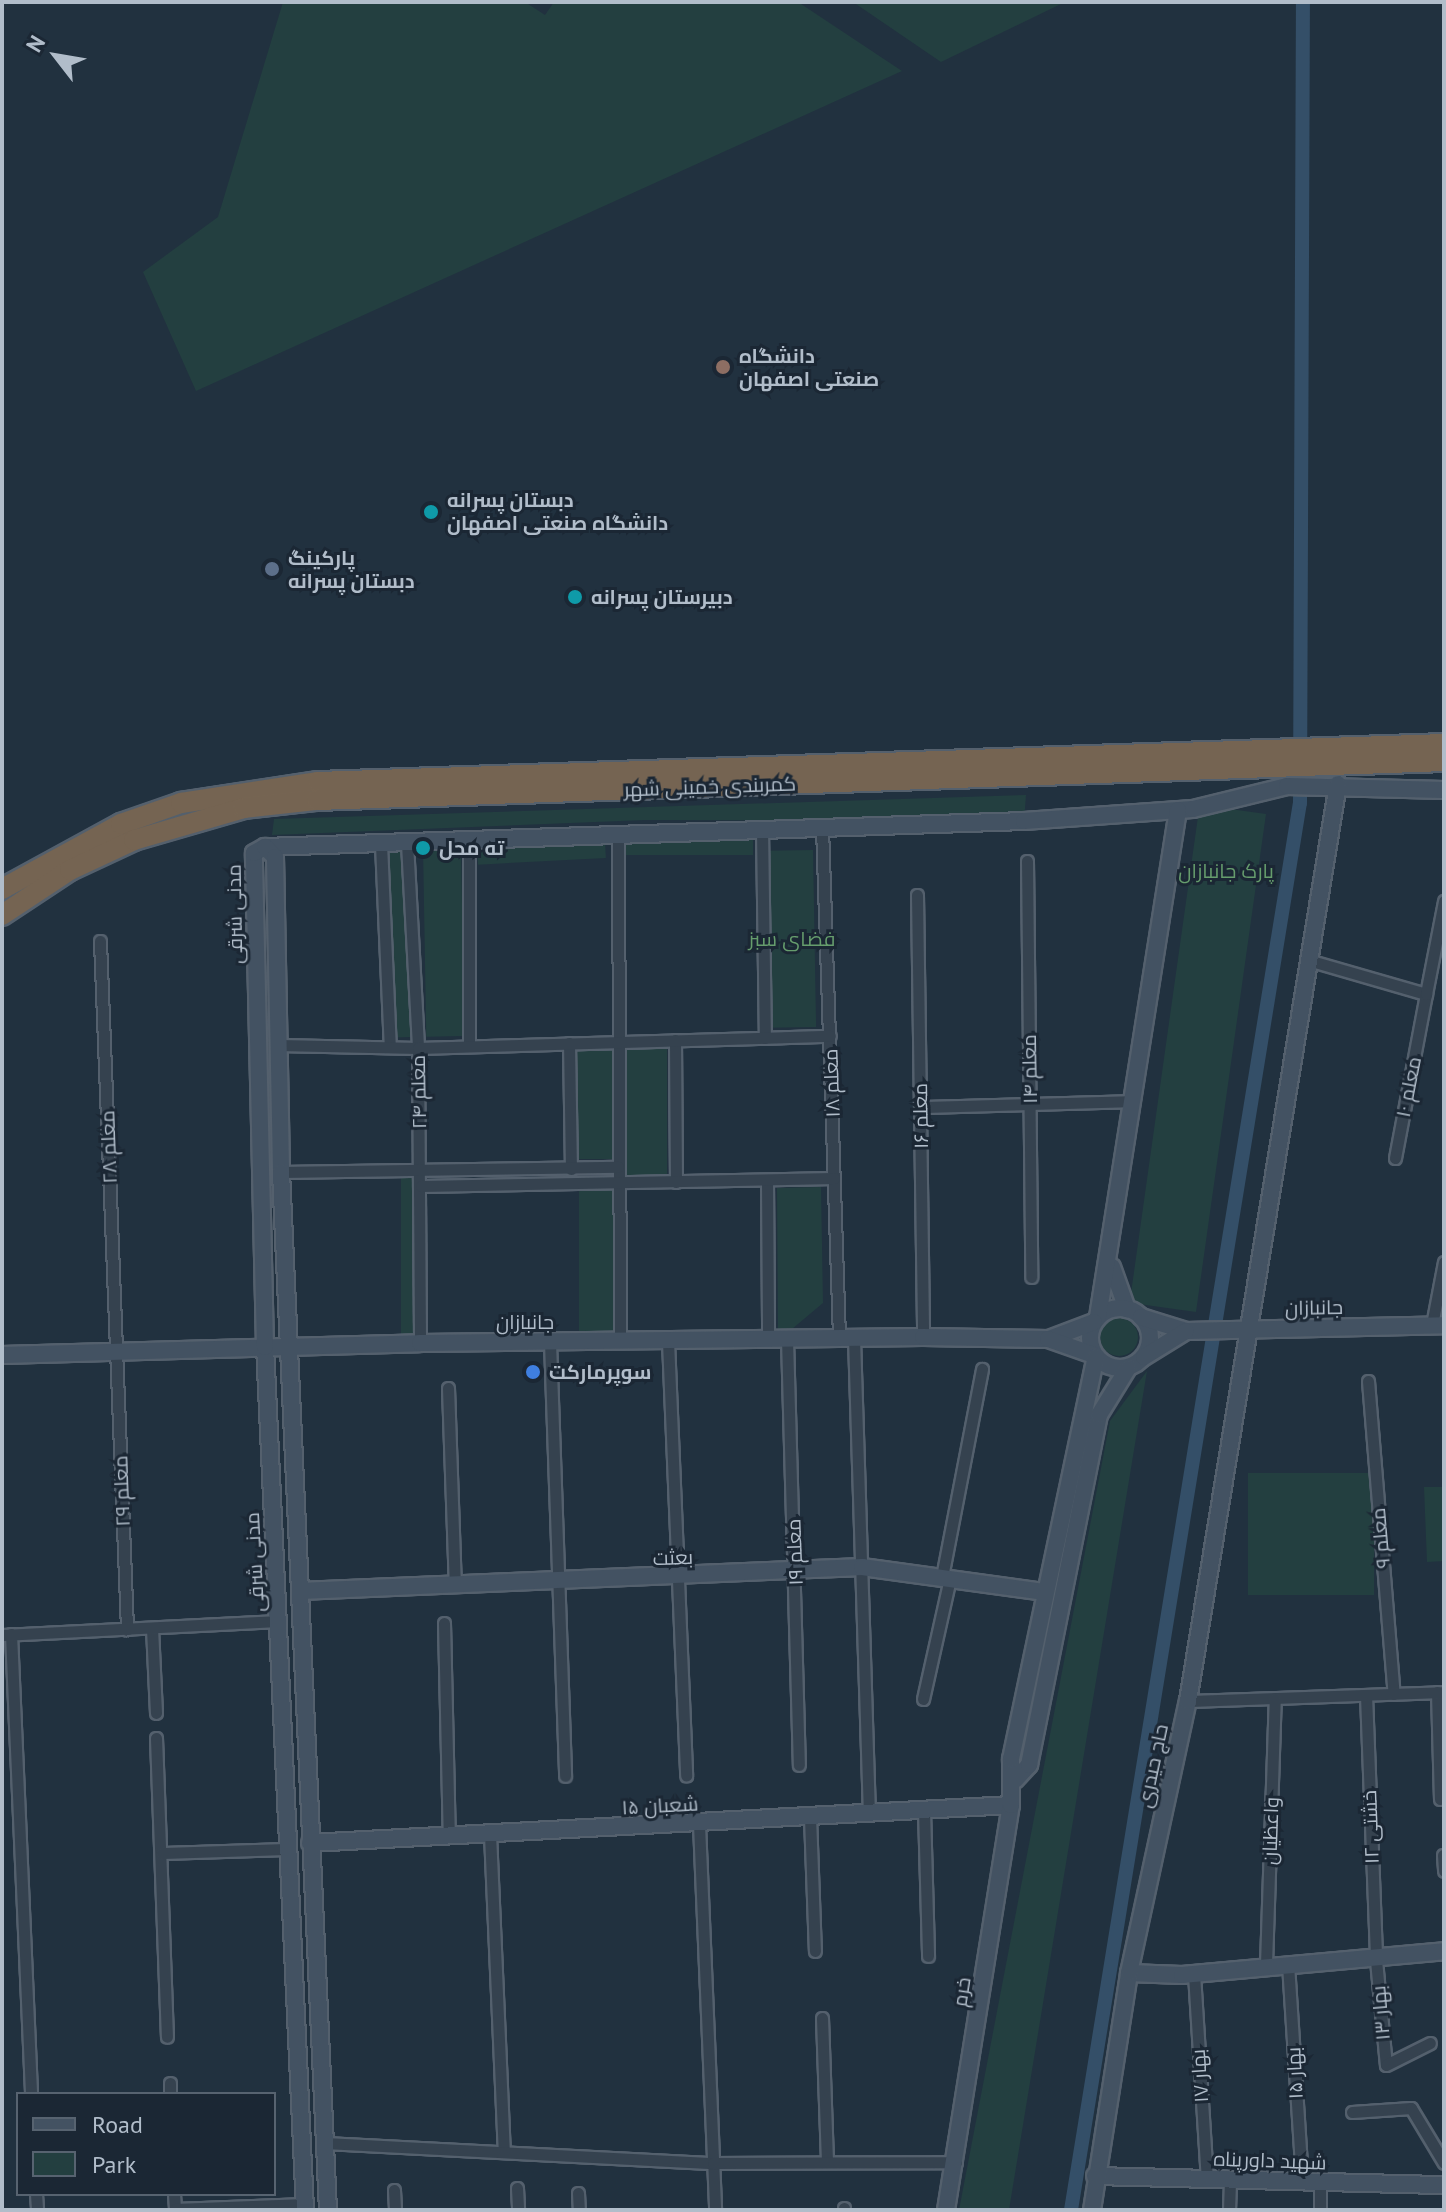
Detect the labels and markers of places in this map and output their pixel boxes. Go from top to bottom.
place label: دانشگاه صنعتی اصفهان [739,344,879,391]
marker: دانشگاه صنعتی اصفهان [714,358,732,376]
place label: دبستان پسرانه دانشگاه صنعتی اصفهان [447,488,668,535]
marker: دبستان پسرانه دانشگاه صنعتی اصفهان [422,503,440,521]
place label: پارکینگ دبستان پسرانه [288,546,415,593]
marker: پارکینگ دبستان پسرانه [263,560,281,578]
place label: دبیرستان پسرانه [591,585,733,609]
marker: دبیرستان پسرانه [566,588,584,606]
place label: ته محل [439,836,504,860]
marker: ته محل [414,839,432,857]
place label: سوپرمارکت [549,1360,651,1384]
marker: سوپرمارکت [524,1363,542,1381]

